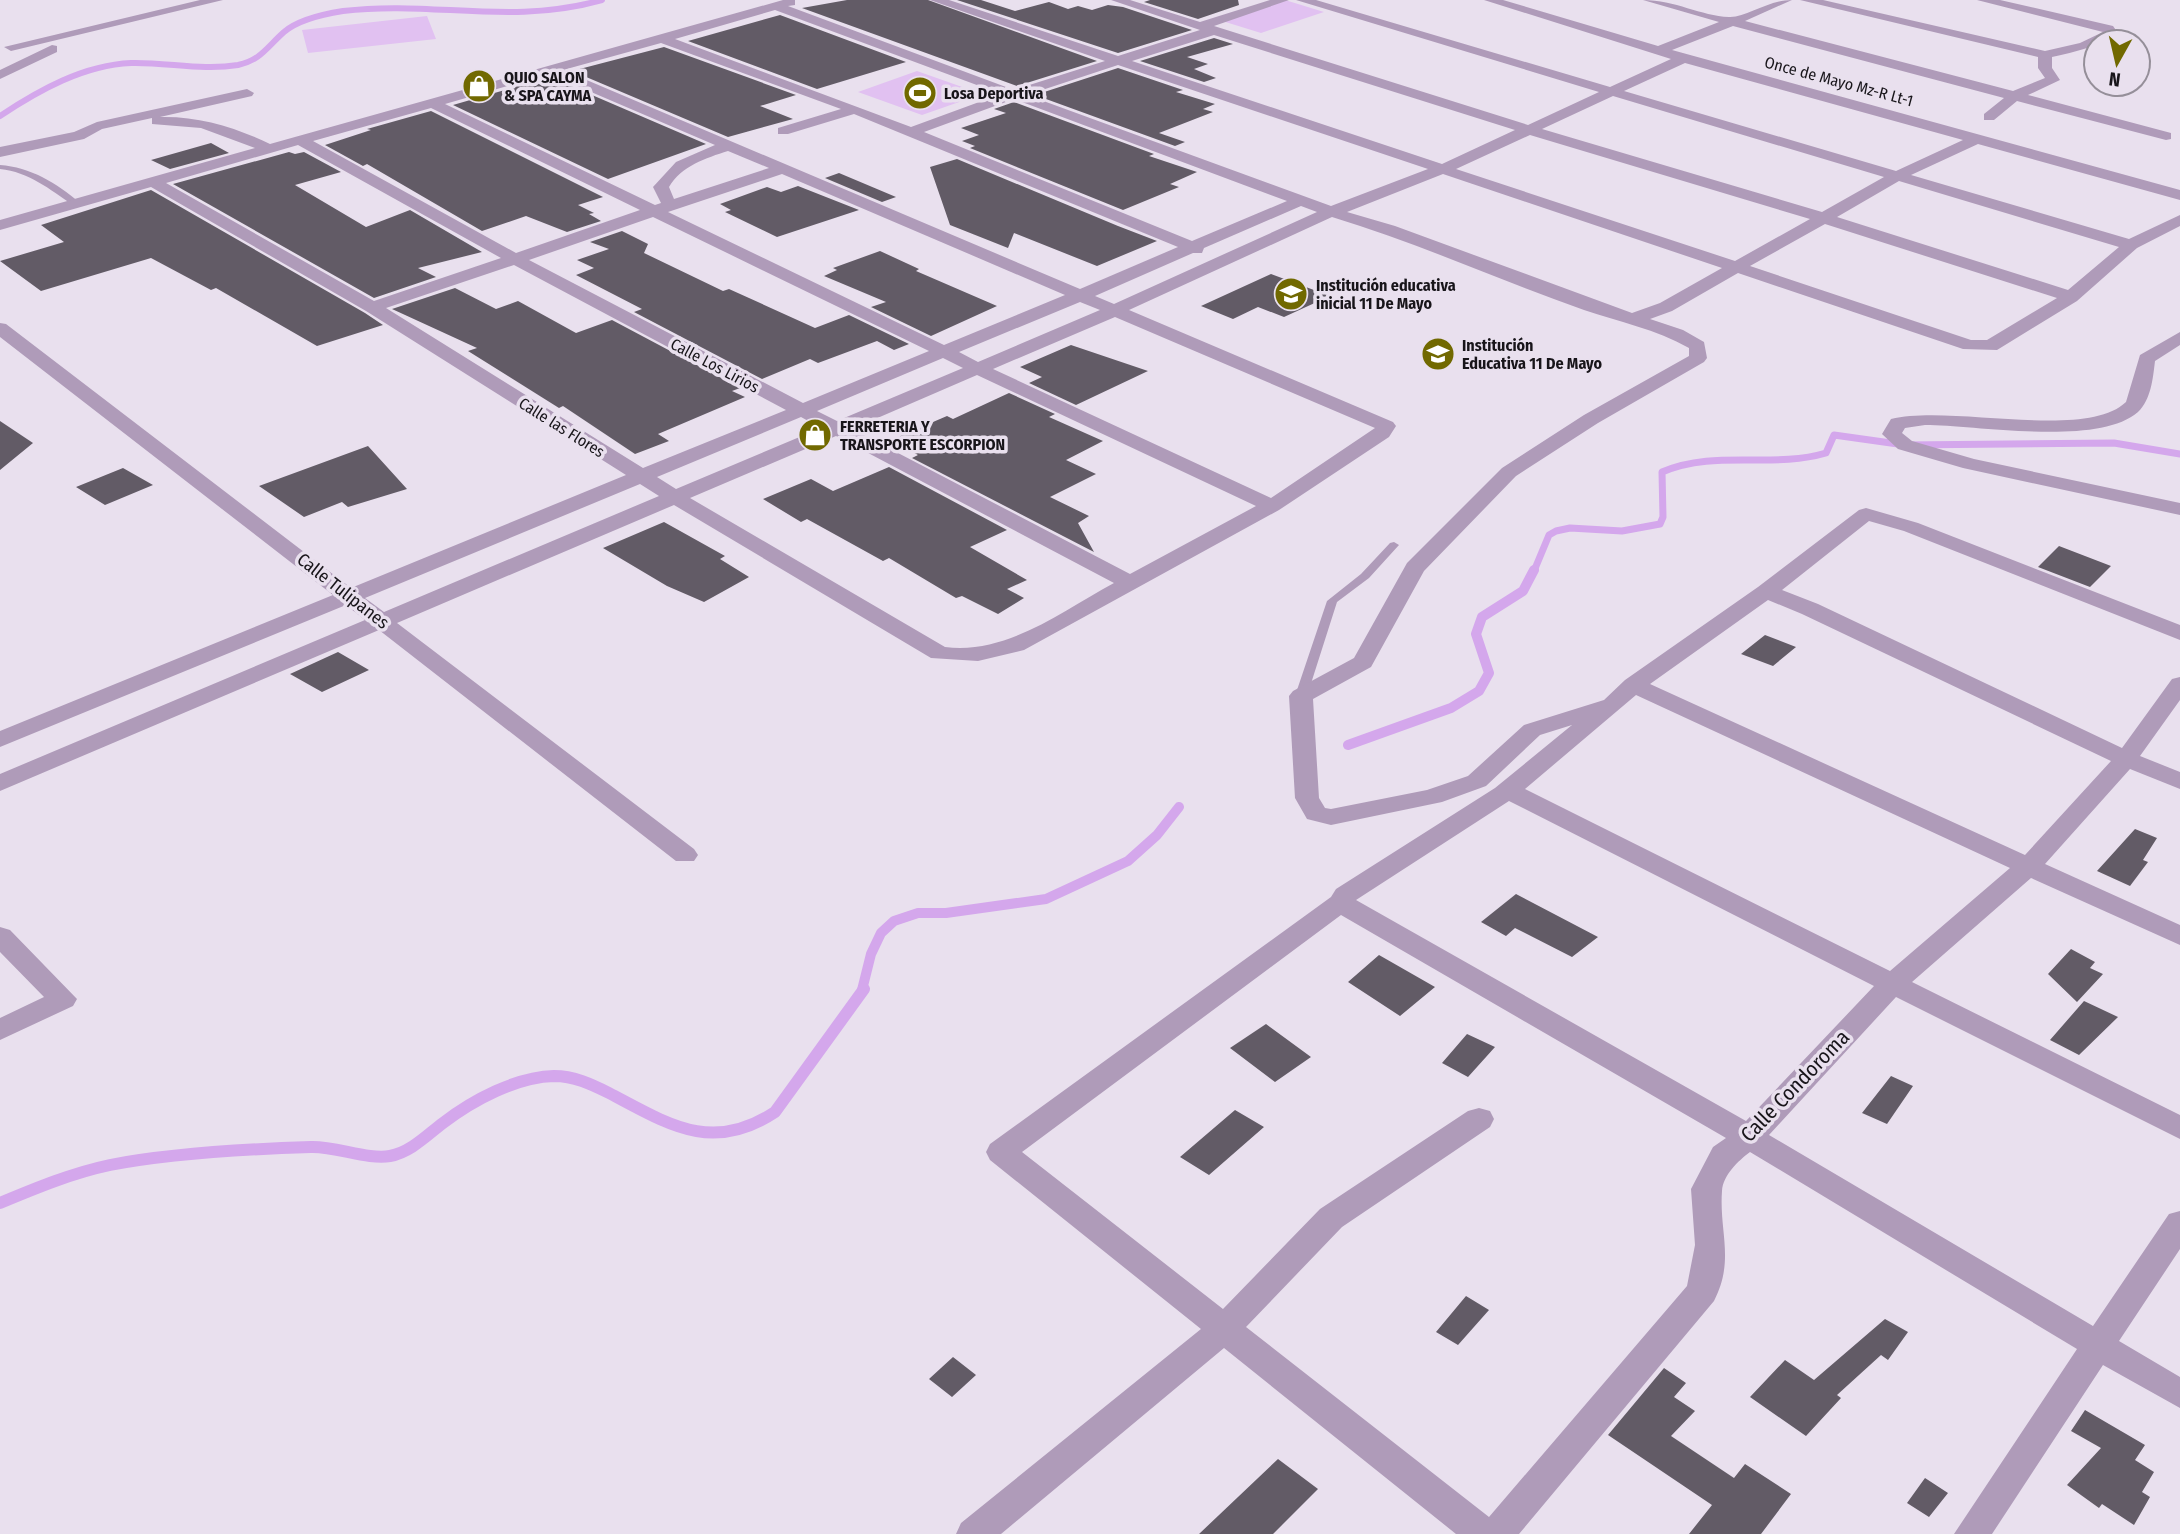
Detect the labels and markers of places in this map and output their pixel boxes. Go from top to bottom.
shop icon: QUIO SALON & SPA CAYMA [460,67,498,105]
place label: QUIO SALON & SPA CAYMA [504,68,591,105]
sports icon: Losa Deportiva [901,74,939,112]
place label: Losa Deportiva [944,84,1044,103]
school or university icon: Institución educativa inicial 11 De Mayo [1272,275,1310,313]
place label: Institución educativa inicial 11 De Mayo [1316,276,1456,313]
school or university icon: Institución Educativa 11 De Mayo [1419,335,1457,373]
place label: Institución Educativa 11 De Mayo [1462,336,1603,373]
shop icon: FERRETERIA Y TRANSPORTE ESCORPION [796,416,834,454]
place label: FERRETERIA Y TRANSPORTE ESCORPION [840,417,1005,454]

